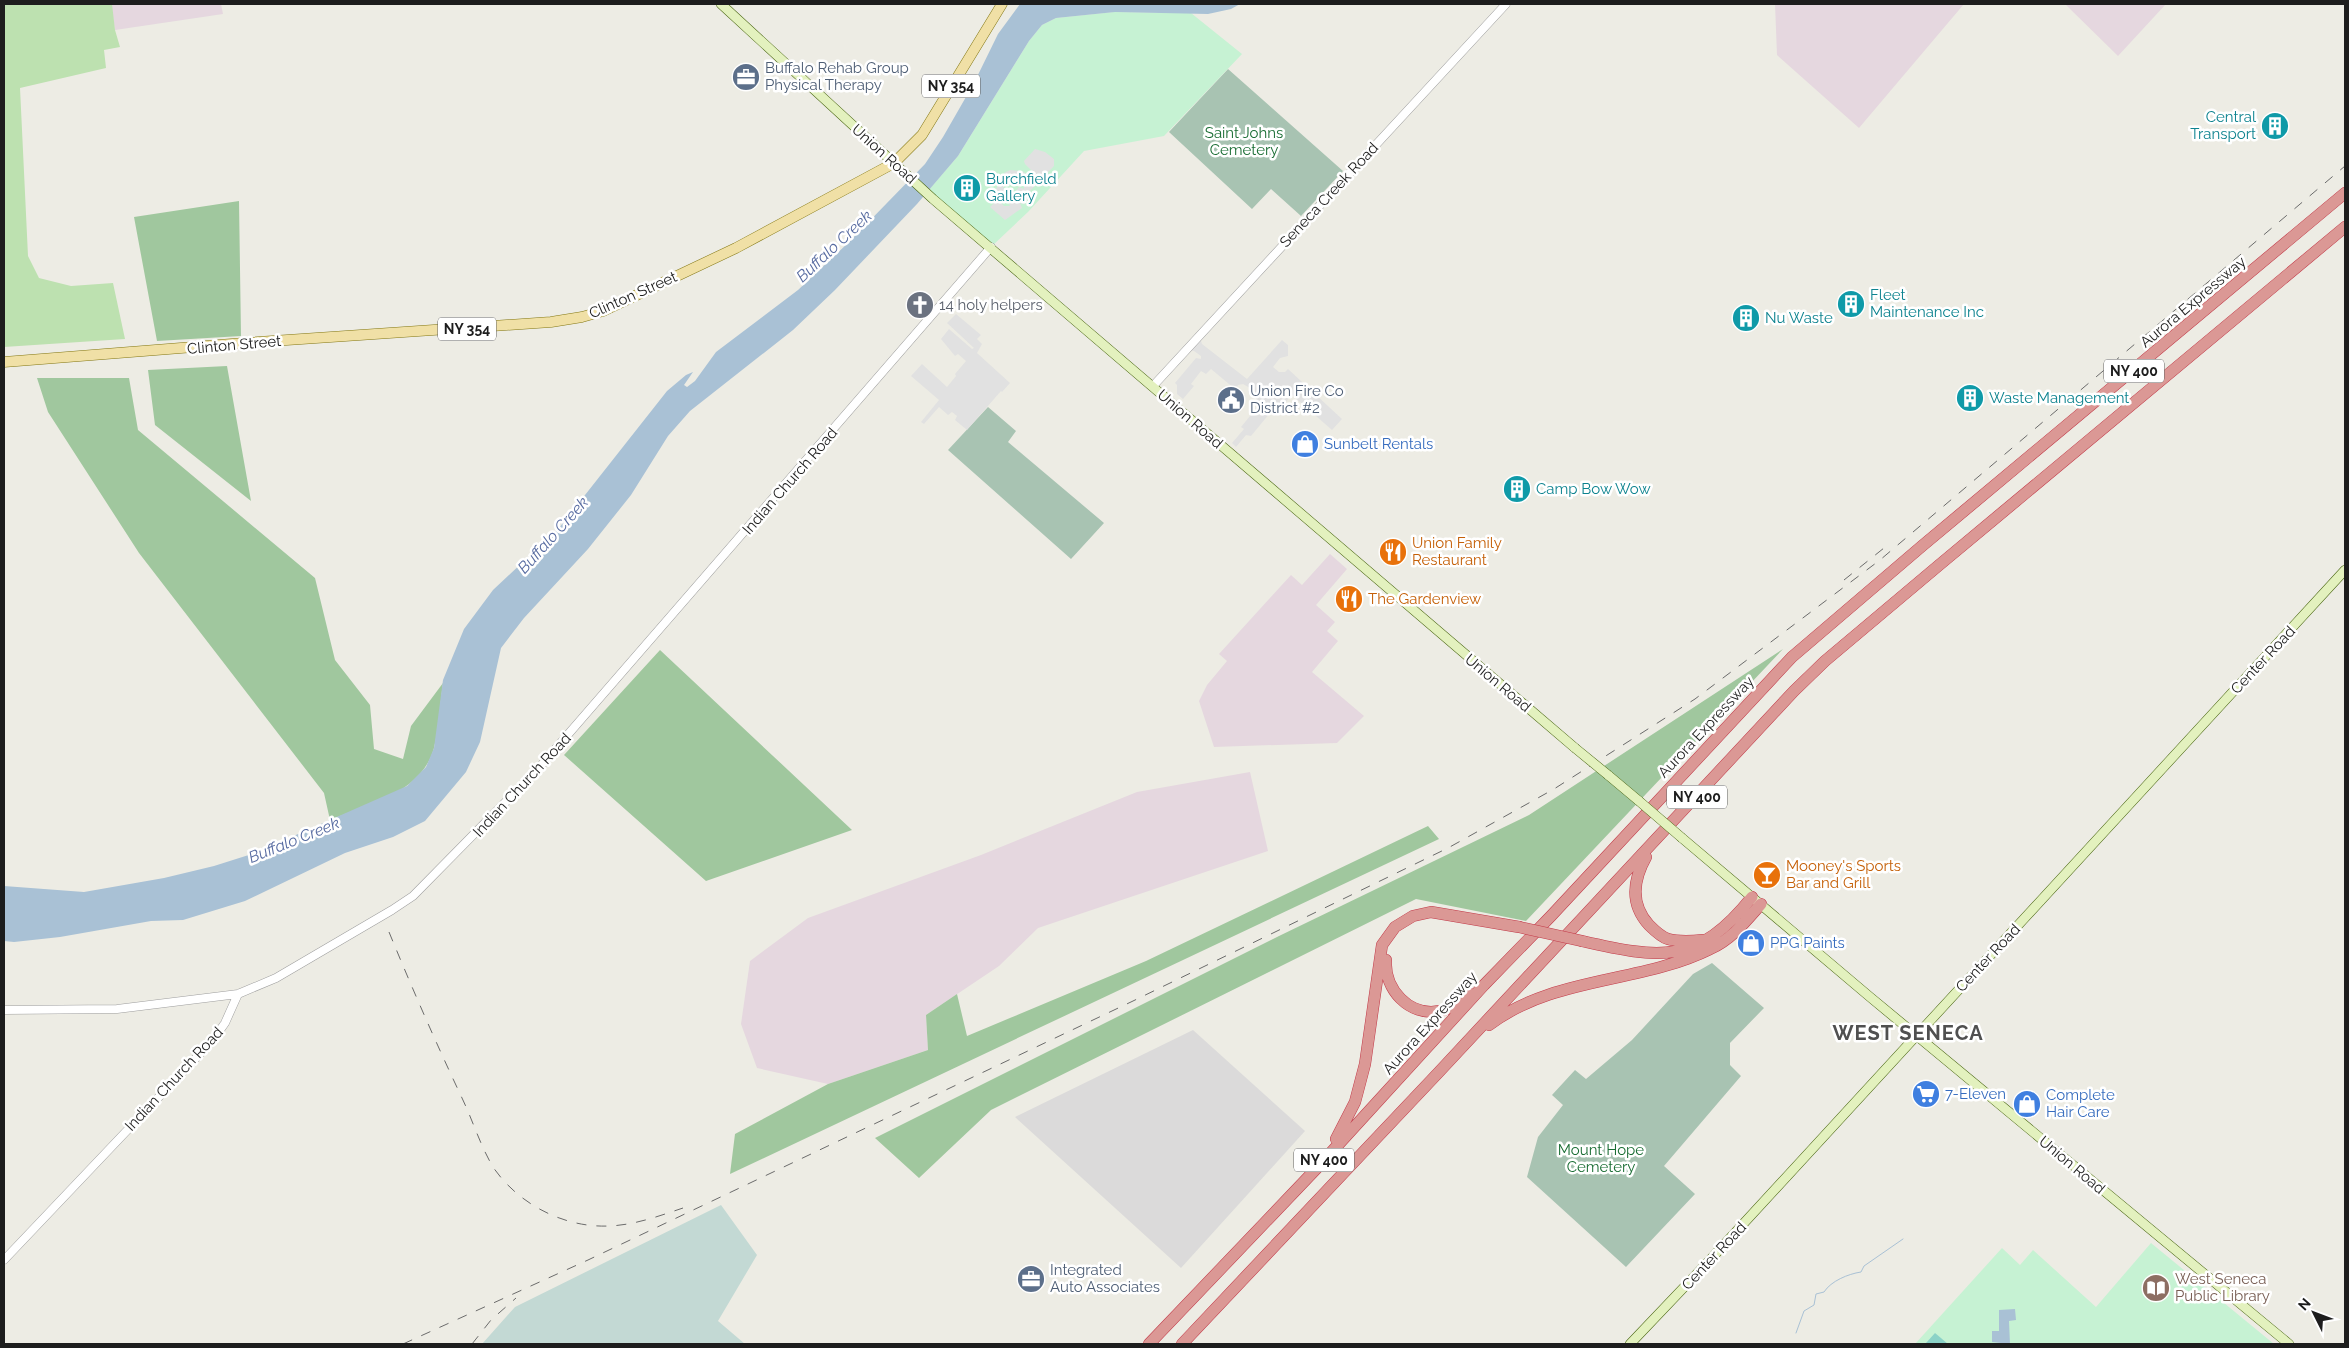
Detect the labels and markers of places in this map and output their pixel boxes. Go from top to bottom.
place label: Buffalo Rehab Group Physical Therapy [765,59,909,94]
office icon: Buffalo Rehab Group Physical Therapy [731,62,761,92]
place label: Central Transport [2190,108,2257,143]
building icon: Central Transport [2260,111,2290,141]
place label: Burchfield Gallery [986,170,1057,205]
building icon: Burchfield Gallery [952,173,982,203]
place label: Fleet Maintenance Inc [1870,286,1984,321]
building icon: Fleet Maintenance Inc [1836,289,1866,319]
church icon: 14 holy helpers [905,290,935,320]
place label: 14 holy helpers [939,296,1043,314]
building icon: Nu Waste [1731,303,1761,333]
place label: Nu Waste [1765,309,1833,327]
place label: Union Fire Co District #2 [1250,382,1344,417]
building icon: Waste Management [1955,383,1985,413]
public building icon: Union Fire Co District #2 [1216,385,1246,415]
place label: Waste Management [1989,389,2129,407]
shop icon: Sunbelt Rentals [1290,429,1320,459]
place label: Sunbelt Rentals [1324,435,1433,453]
building icon: Camp Bow Wow [1502,474,1532,504]
place label: Camp Bow Wow [1536,480,1651,498]
place label: Union Family Restaurant [1412,534,1502,569]
restaurant icon: Union Family Restaurant [1378,537,1408,567]
restaurant icon: The Gardenview [1334,584,1364,614]
place label: The Gardenview [1368,590,1481,608]
place label: Mooney's Sports Bar and Grill [1786,857,1901,892]
bar icon: Mooney's Sports Bar and Grill [1752,860,1782,890]
shop icon: PPG Paints [1736,928,1766,958]
place label: PPG Paints [1770,934,1845,952]
supermarket icon: 7-Eleven [1911,1079,1941,1109]
place label: 7-Eleven [1945,1085,2006,1103]
place label: Complete Hair Care [2046,1086,2115,1121]
shop icon: Complete Hair Care [2012,1089,2042,1119]
place label: Integrated Auto Associates [1050,1261,1160,1296]
office icon: Integrated Auto Associates [1016,1264,1046,1294]
place label: West Seneca Public Library [2175,1270,2270,1305]
library icon: West Seneca Public Library [2141,1273,2171,1303]

